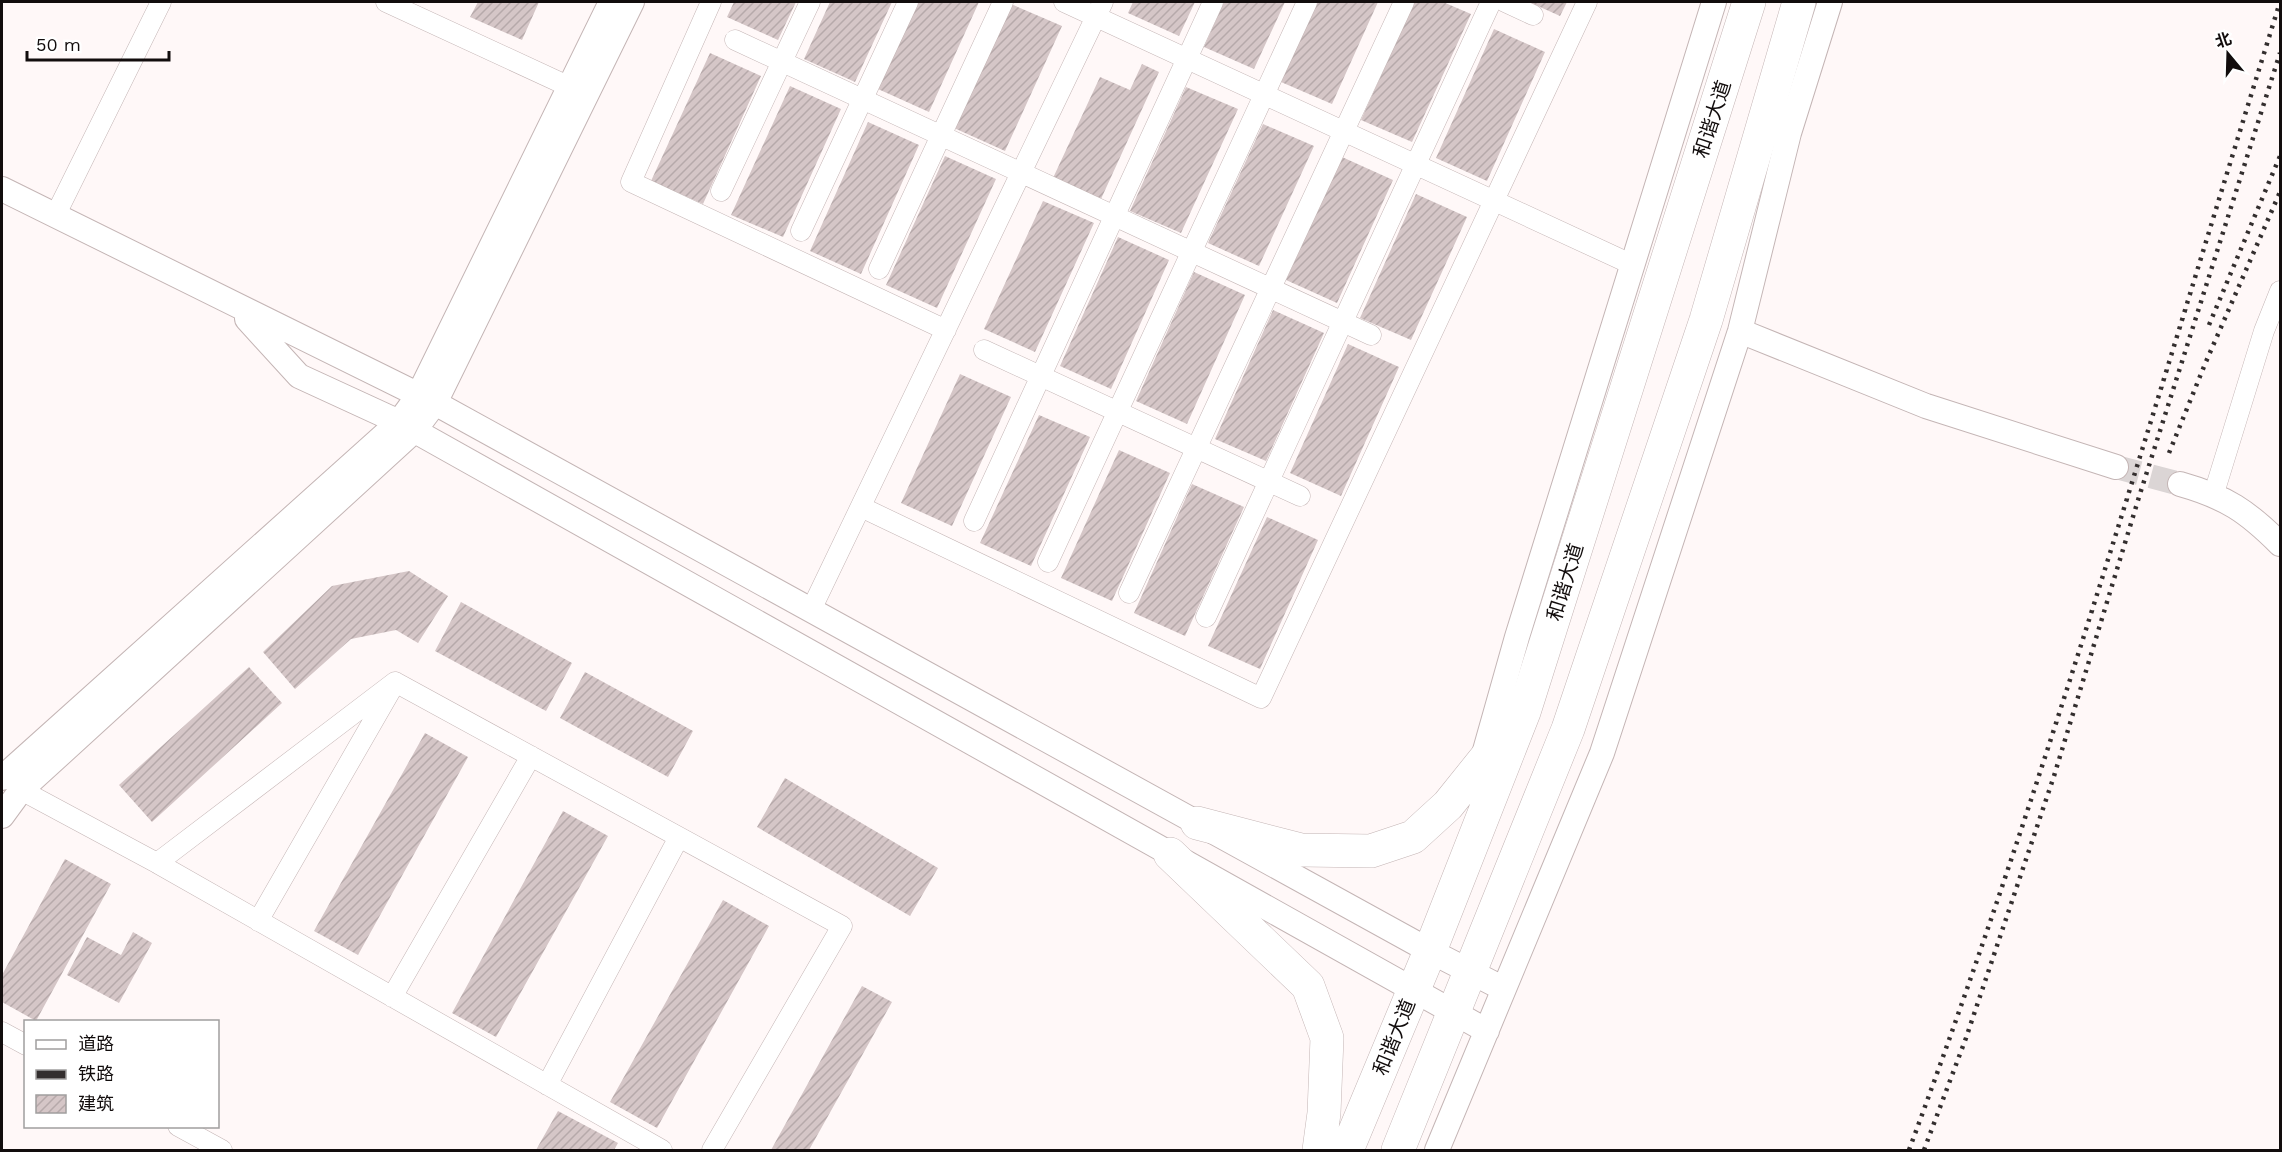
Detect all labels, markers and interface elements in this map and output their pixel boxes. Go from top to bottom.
scale bar [27,24,170,62]
north arrow [2198,24,2258,84]
text: 北 [2213,29,2234,52]
text: 50 m [36,34,81,55]
street label: 和谐大道 [1688,77,1736,161]
street label: 和谐大道 [1542,540,1588,624]
street label: 和谐大道 [1368,995,1420,1079]
legend [24,1020,219,1128]
text: 道路 [78,1033,114,1054]
text: 铁路 [78,1063,114,1084]
text: 建筑 [78,1093,114,1114]

